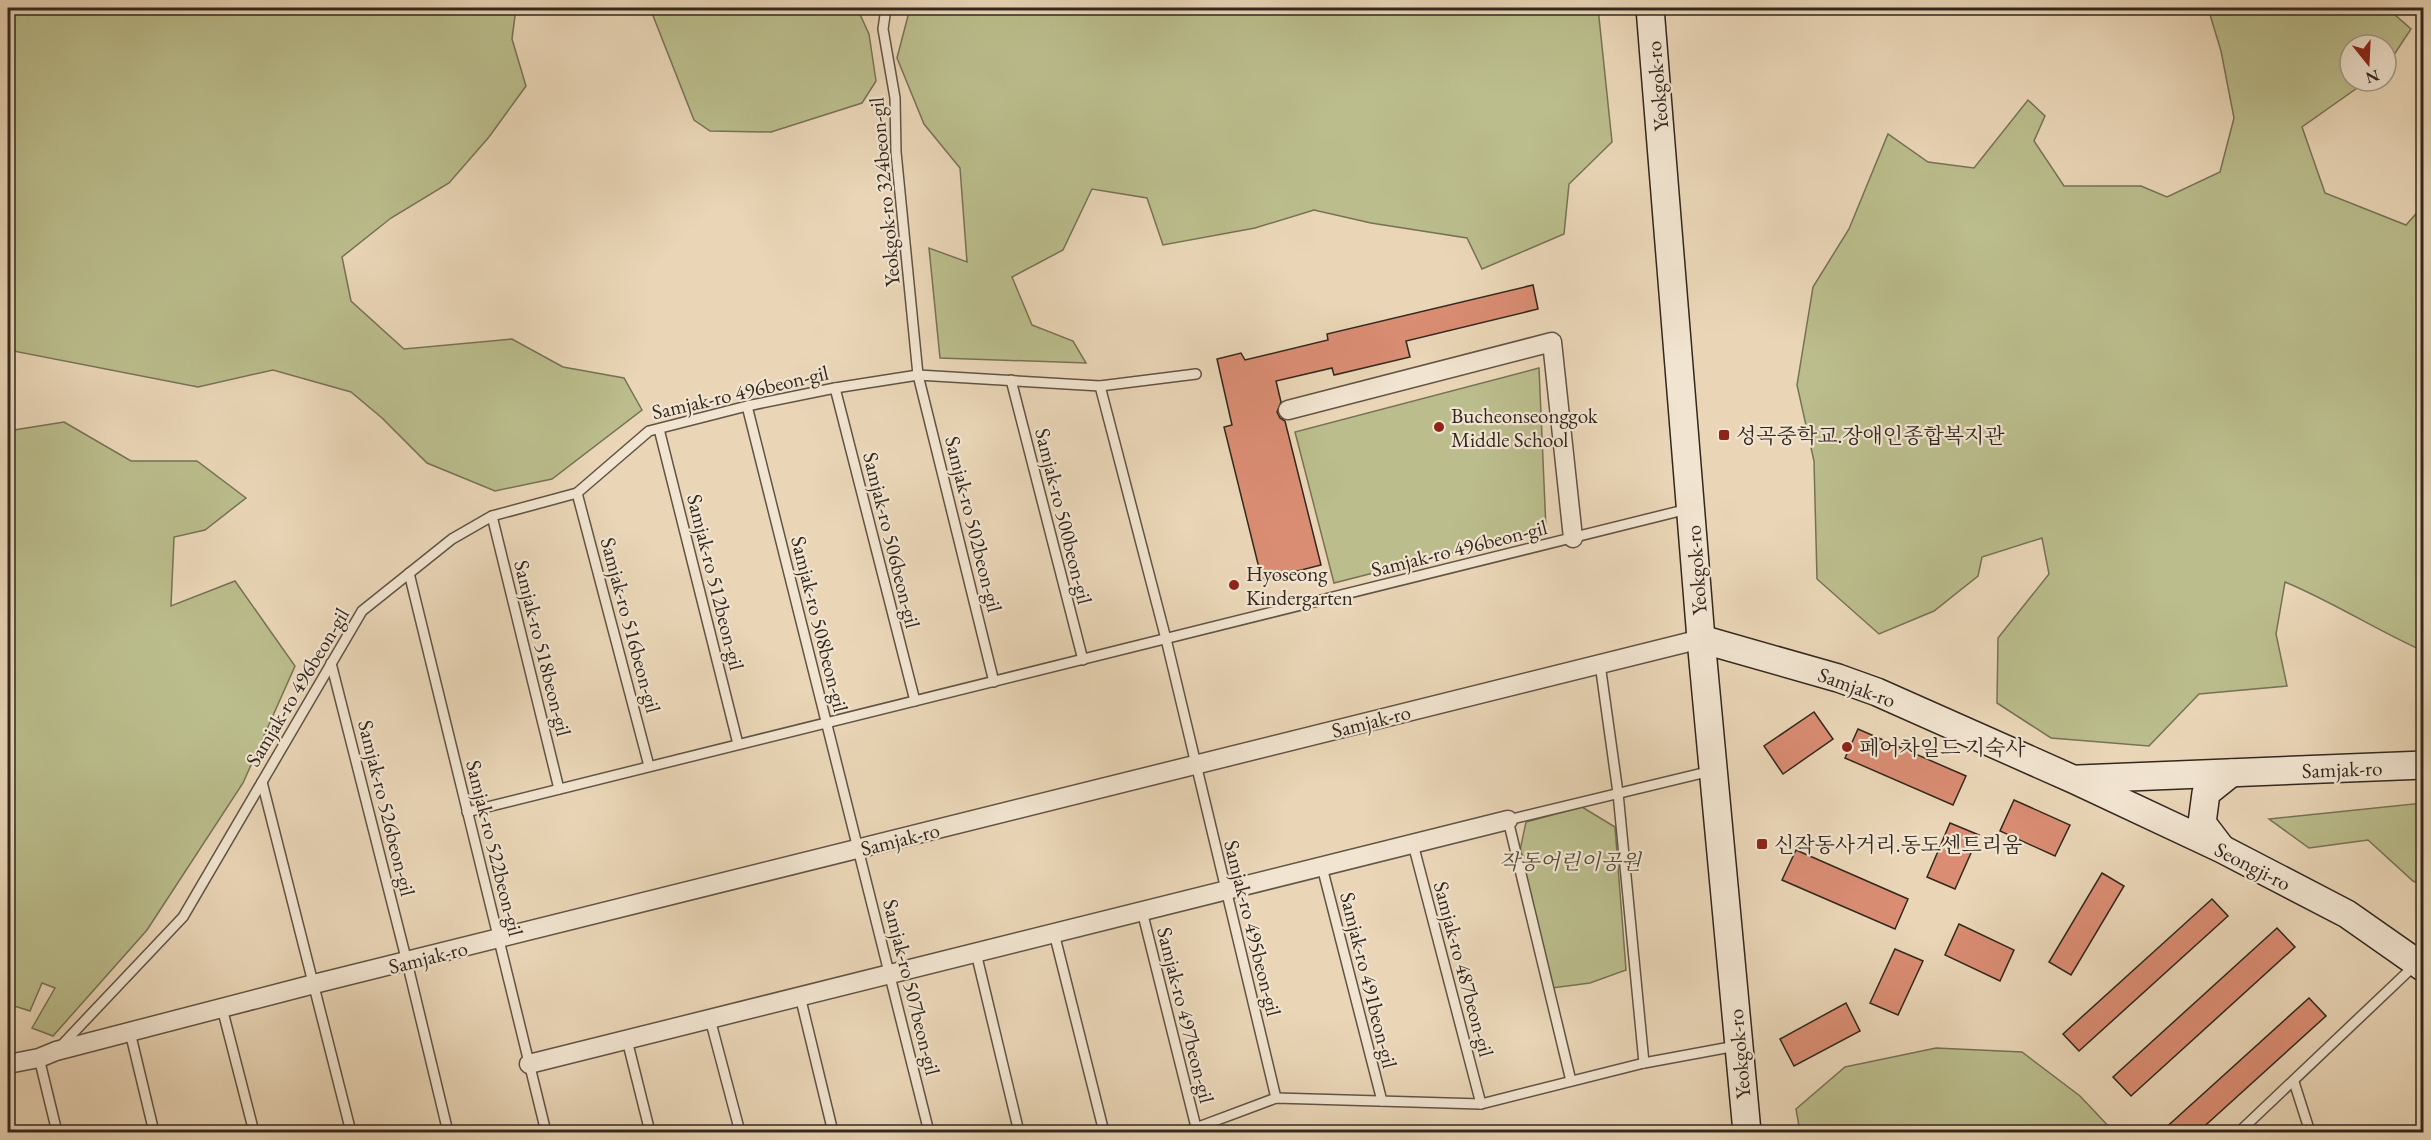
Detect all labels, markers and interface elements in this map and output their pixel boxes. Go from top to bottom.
north arrow [2338,33,2398,93]
street label: Yeokgok-ro [1640,40,1674,132]
text: N [2363,65,2382,89]
street label: Yeokgok-ro 324beon-gil [862,96,906,288]
street label: Samjak-ro 496beon-gil [649,359,831,425]
place label: Bucheonseonggok Middle School [1451,402,1599,453]
marker: Bucheonseonggok Middle School [1432,420,1446,434]
place label: 성곡중학교.장애인종합복지관 [1736,422,2005,449]
street label: Samjak-ro 500beon-gil [1029,425,1099,607]
marker: 성곡중학교.장애인종합복지관 [1717,428,1731,442]
street label: Samjak-ro 502beon-gil [939,433,1009,615]
street label: Samjak-ro 506beon-gil [857,449,927,631]
street label: Samjak-ro 512beon-gil [681,491,751,673]
street label: Samjak-ro 496beon-gil [1368,513,1550,583]
street label: Yeokgok-ro [1679,524,1713,616]
street label: Samjak-ro 508beon-gil [785,533,855,715]
street label: Samjak-ro 516beon-gil [595,534,667,716]
street label: Samjak-ro 518beon-gil [508,557,578,739]
place label: Hyoseong Kindergarten [1246,560,1353,611]
marker: Hyoseong Kindergarten [1227,578,1241,592]
street label: Samjak-ro 496beon-gil [239,603,355,771]
street label: Samjak-ro [1815,661,1899,713]
street label: Samjak-ro [1329,698,1413,744]
street label: Samjak-ro 526beon-gil [352,717,422,899]
place label: 페어차일드 기숙사 [1859,734,2026,761]
marker: 페어차일드 기숙사 [1840,740,1854,754]
street label: Samjak-ro [2301,754,2383,784]
street label: Samjak-ro 522beon-gil [460,757,530,939]
street label: Samjak-ro [858,816,942,862]
place label: 신작동사거리.동도센트리움 [1774,831,2022,858]
street label: Seongji-ro [2210,835,2296,897]
street label: Samjak-ro 495beon-gil [1218,837,1288,1019]
marker: 신작동사거리.동도센트리움 [1755,837,1769,851]
park label: 작동어린이공원 [1499,848,1643,875]
street label: Samjak-ro 487beon-gil [1428,878,1500,1060]
street label: Samjak-ro 491beon-gil [1334,889,1404,1071]
street label: Samjak-ro 507beon-gil [877,896,947,1078]
street label: Samjak-ro 497beon-gil [1151,924,1221,1106]
street label: Samjak-ro [386,934,470,980]
street label: Yeokgok-ro [1722,1008,1756,1100]

